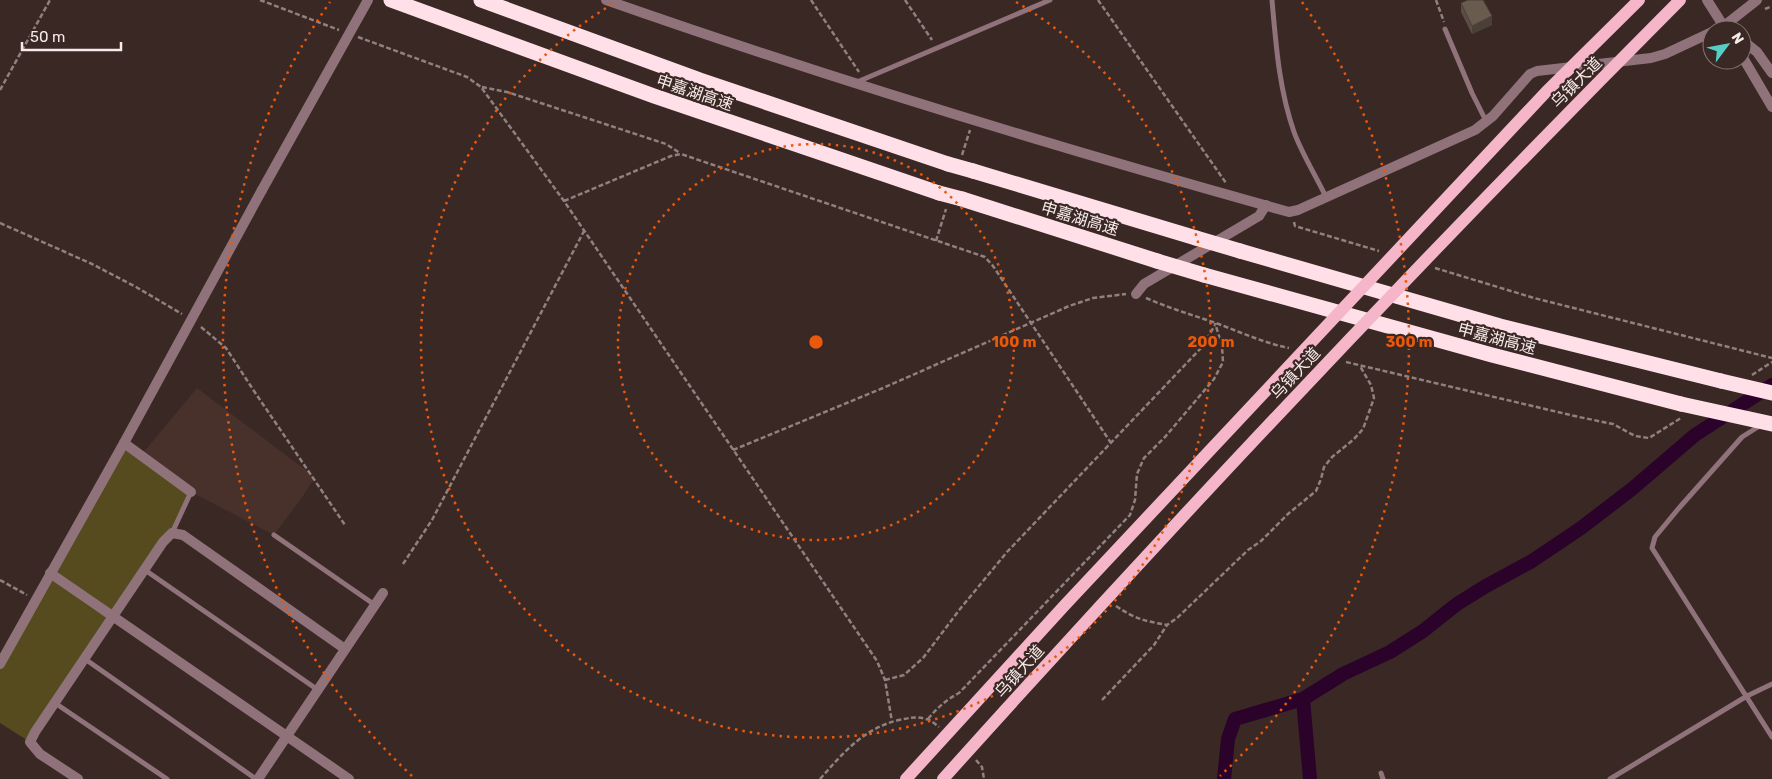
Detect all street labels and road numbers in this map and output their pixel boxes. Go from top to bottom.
street label: 乌镇大道 [1547,53,1606,112]
street label: 申嘉湖高速 [654,70,736,114]
street label: 申嘉湖高速 [1039,198,1121,239]
street label: 申嘉湖高速 [1456,319,1538,358]
street label: 乌镇大道 [1267,343,1324,403]
street label: 乌镇大道 [991,641,1048,701]

